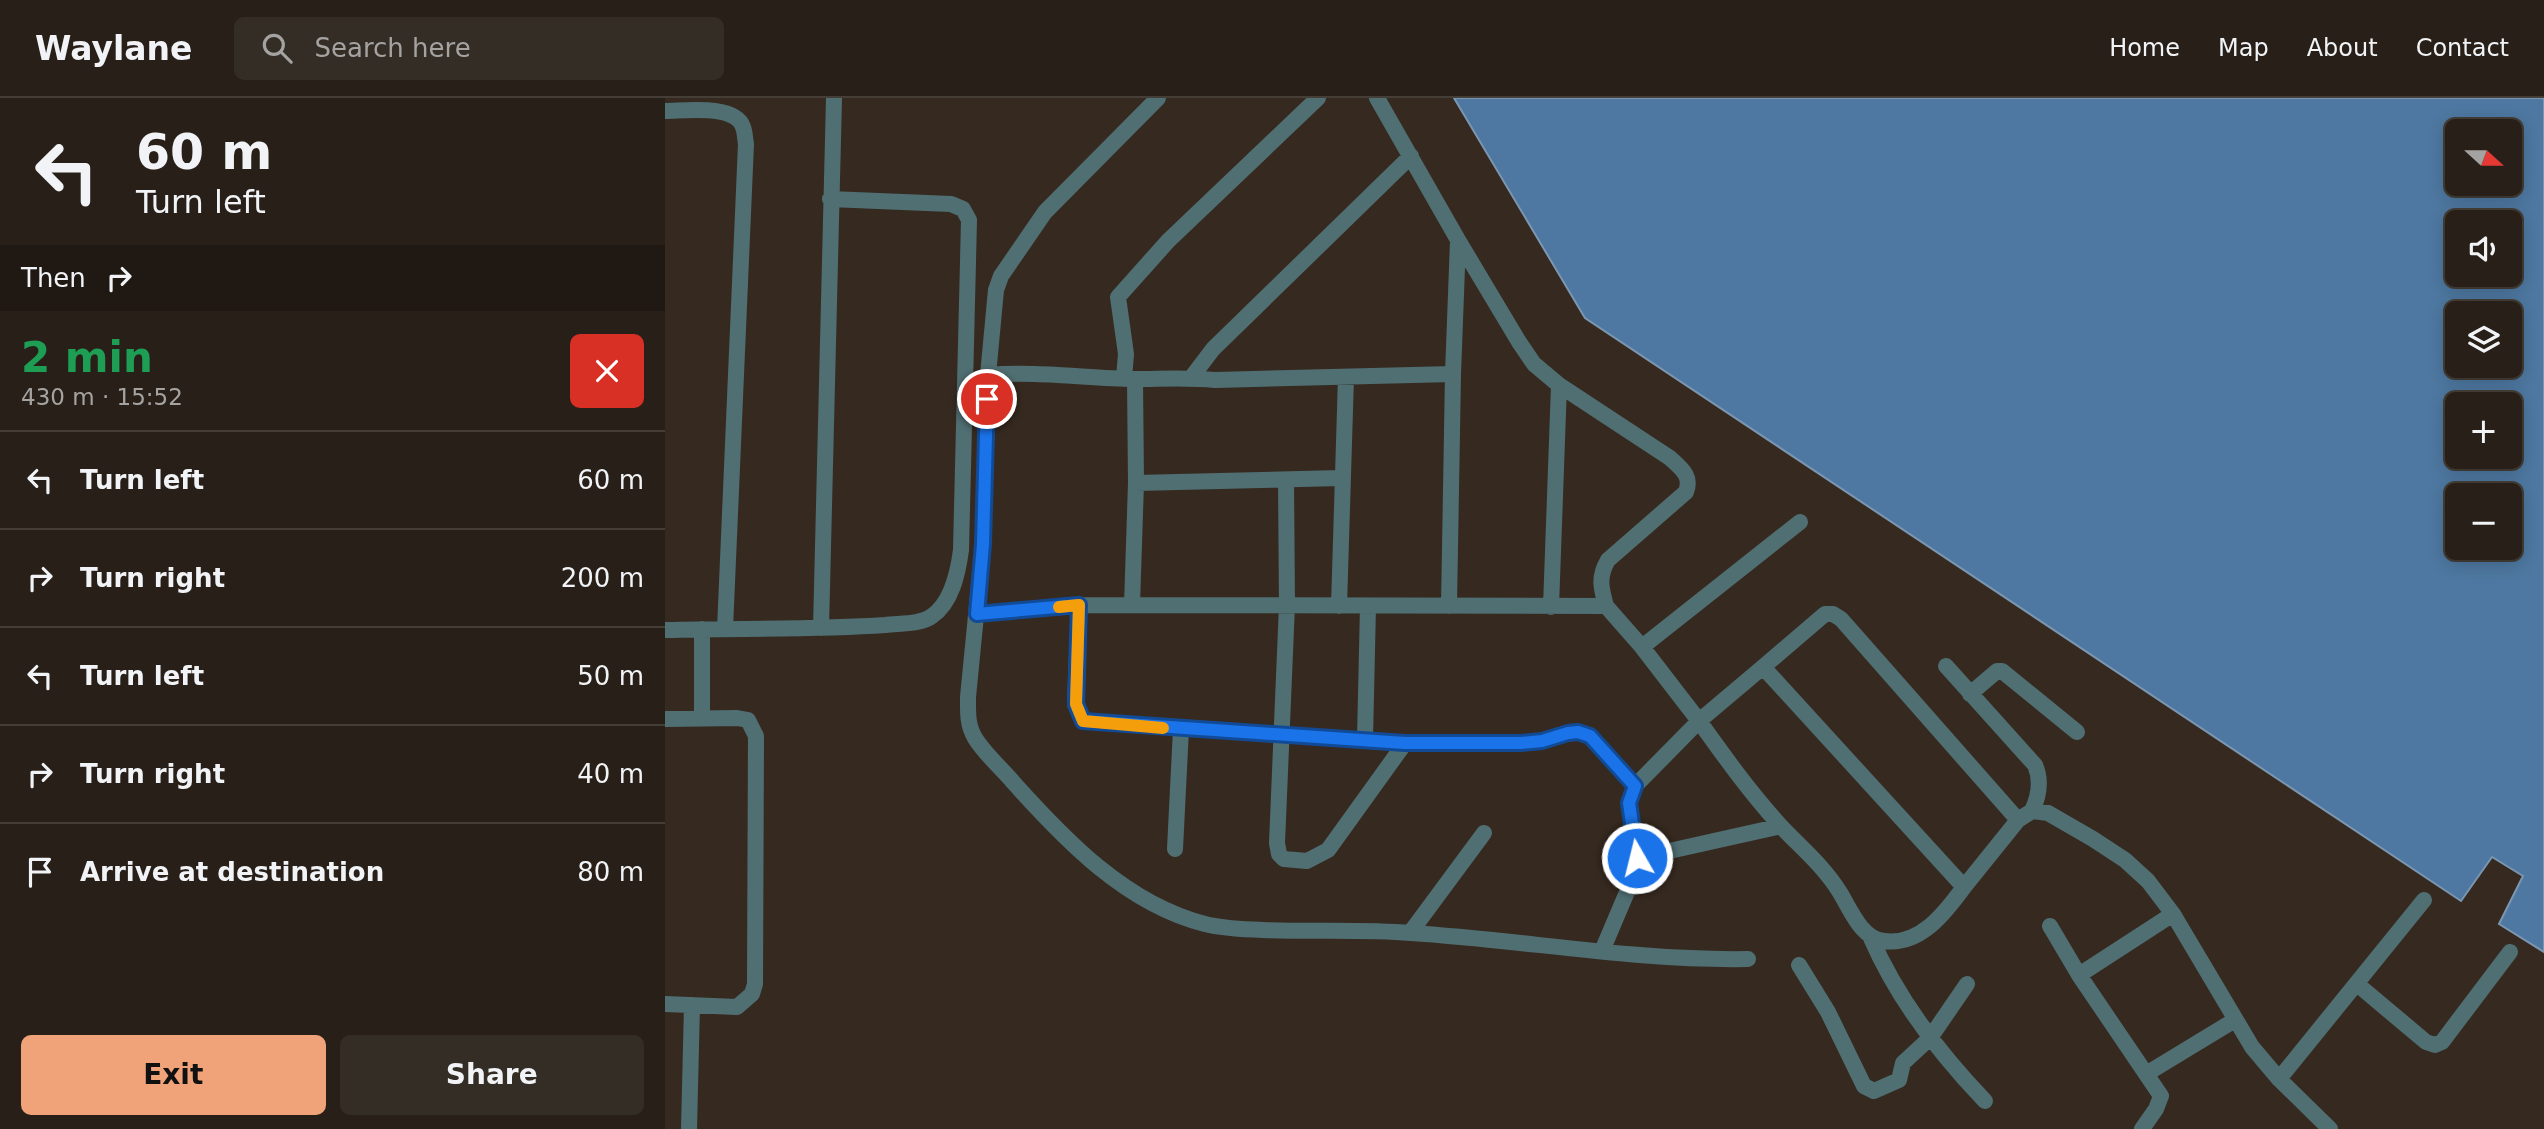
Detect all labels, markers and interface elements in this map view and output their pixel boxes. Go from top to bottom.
search box [234,17,724,80]
text: Waylane [35,29,192,68]
icon: search [258,29,296,67]
text: Search here [314,33,471,63]
text: Home [2109,34,2180,62]
text: Map [2218,34,2269,62]
text: About [2307,34,2378,62]
text: Contact [2416,34,2509,62]
north arrow [2445,119,2522,196]
map controls [2445,119,2522,560]
text: 60 m [136,124,272,181]
icon: left [21,126,112,217]
text: Turn left [136,183,266,221]
button: sound [2445,210,2522,287]
icon: right [100,259,138,297]
text: Then [21,263,86,293]
button: layers [2445,301,2522,378]
text: 2 min [21,333,153,382]
button: close [570,334,644,408]
pin [957,369,1017,429]
icon: arrive [968,380,1006,418]
text: 430 m · 15:52 [21,384,183,410]
button: + [2445,392,2522,469]
icon: left [21,461,59,499]
text: Turn left [80,465,204,495]
text: 60 m [577,465,644,495]
button: − [2445,483,2522,560]
icon: right [21,559,59,597]
text: Turn right [80,563,225,593]
text: 200 m [561,563,644,593]
icon: left [21,657,59,695]
text: Turn left [80,661,204,691]
text: 50 m [577,661,644,691]
icon: right [21,755,59,793]
text: Turn right [80,759,225,789]
text: 40 m [577,759,644,789]
position arrow [1600,821,1674,895]
icon: arrive [21,853,59,891]
text: Arrive at destination [80,857,384,887]
text: 80 m [577,857,644,887]
button: Exit [21,1035,326,1115]
button: Share [340,1035,644,1115]

